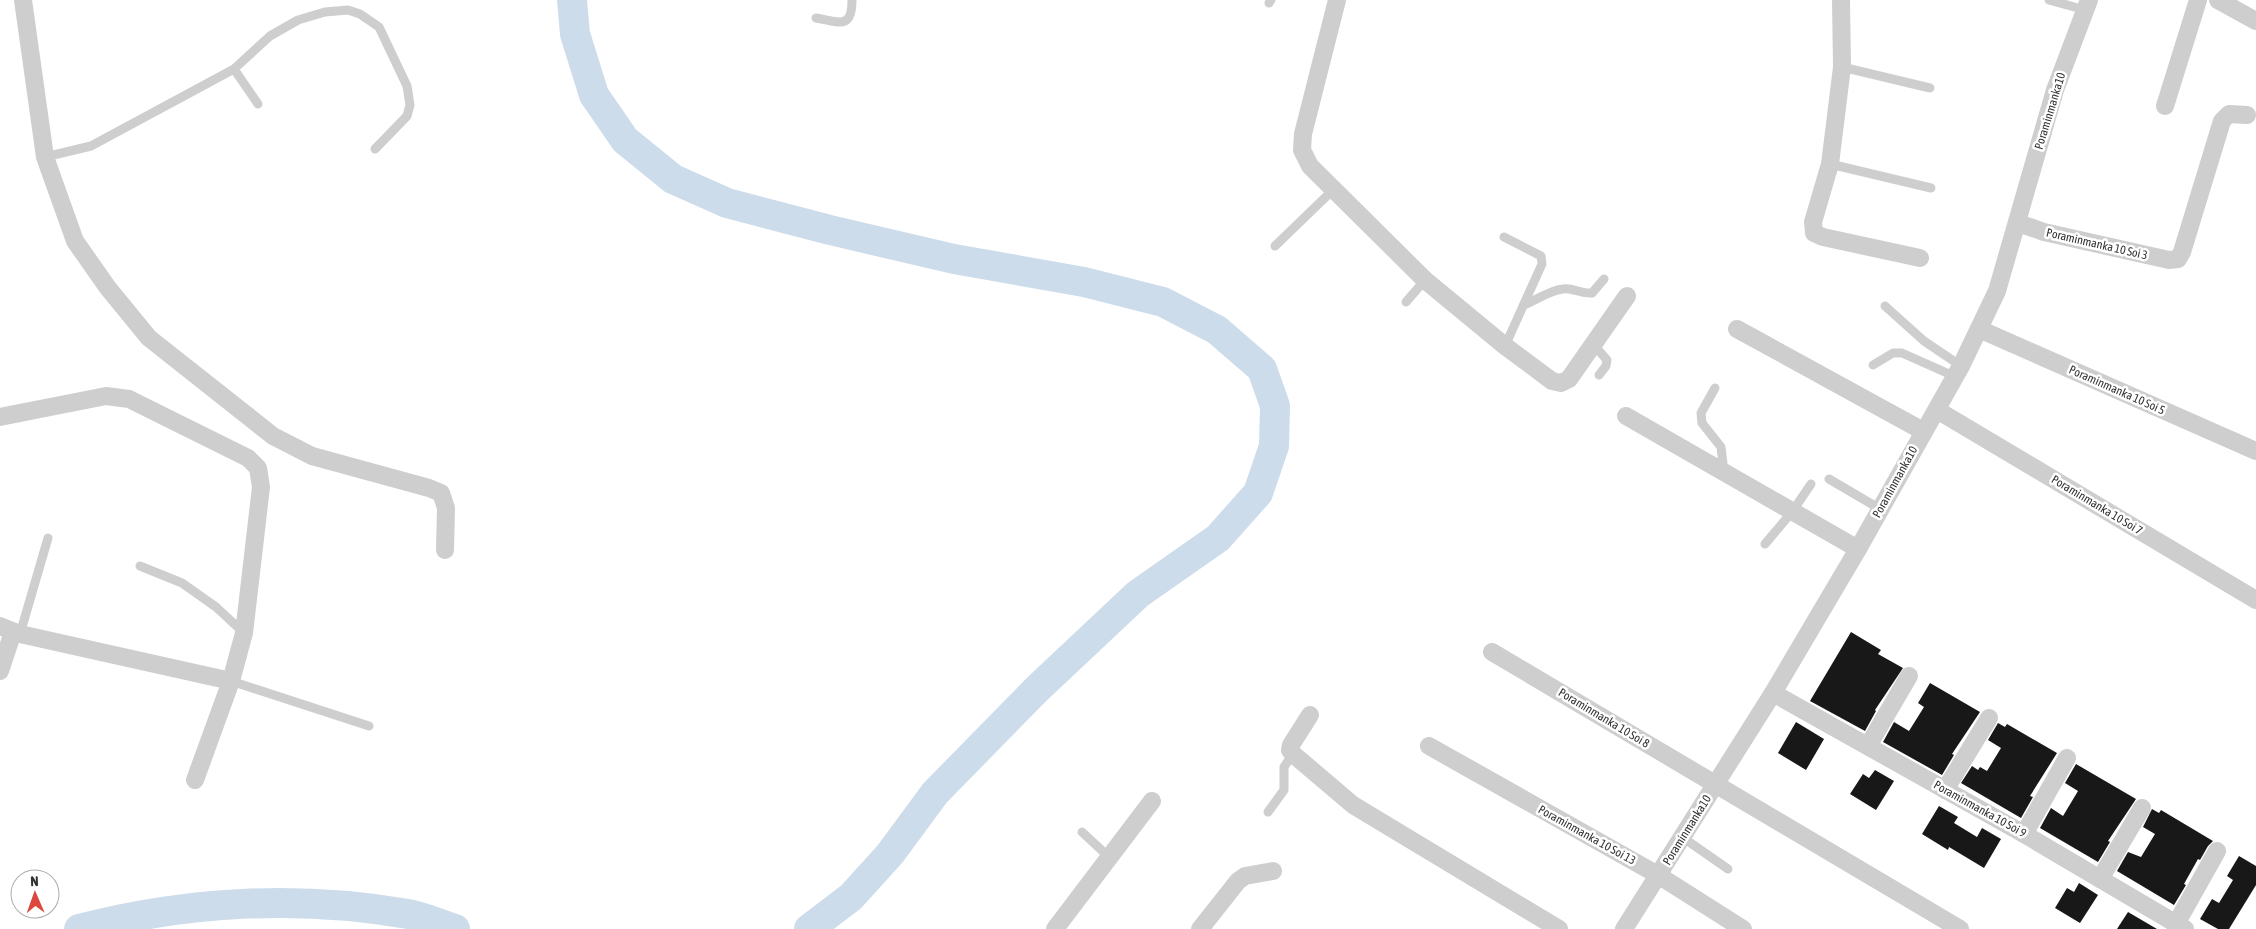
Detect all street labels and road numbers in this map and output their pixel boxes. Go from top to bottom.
street label: Poraminmanka10 [2032,71,2068,151]
street label: Poraminmanka 10 Soi 3 [2045,226,2149,262]
street label: Poraminmanka 10 Soi 5 [2067,363,2167,417]
street label: Poraminmanka10 [1870,443,1921,520]
street label: Poraminmanka 10 Soi 7 [2049,472,2145,538]
street label: Poraminmanka 10 Soi 8 [1556,685,1652,751]
street label: Poraminmanka 10 Soi 9 [1931,778,2029,840]
street label: Poraminmanka10 [1660,792,1714,867]
street label: Poraminmanka 10 Soi 13 [1536,802,1638,868]

